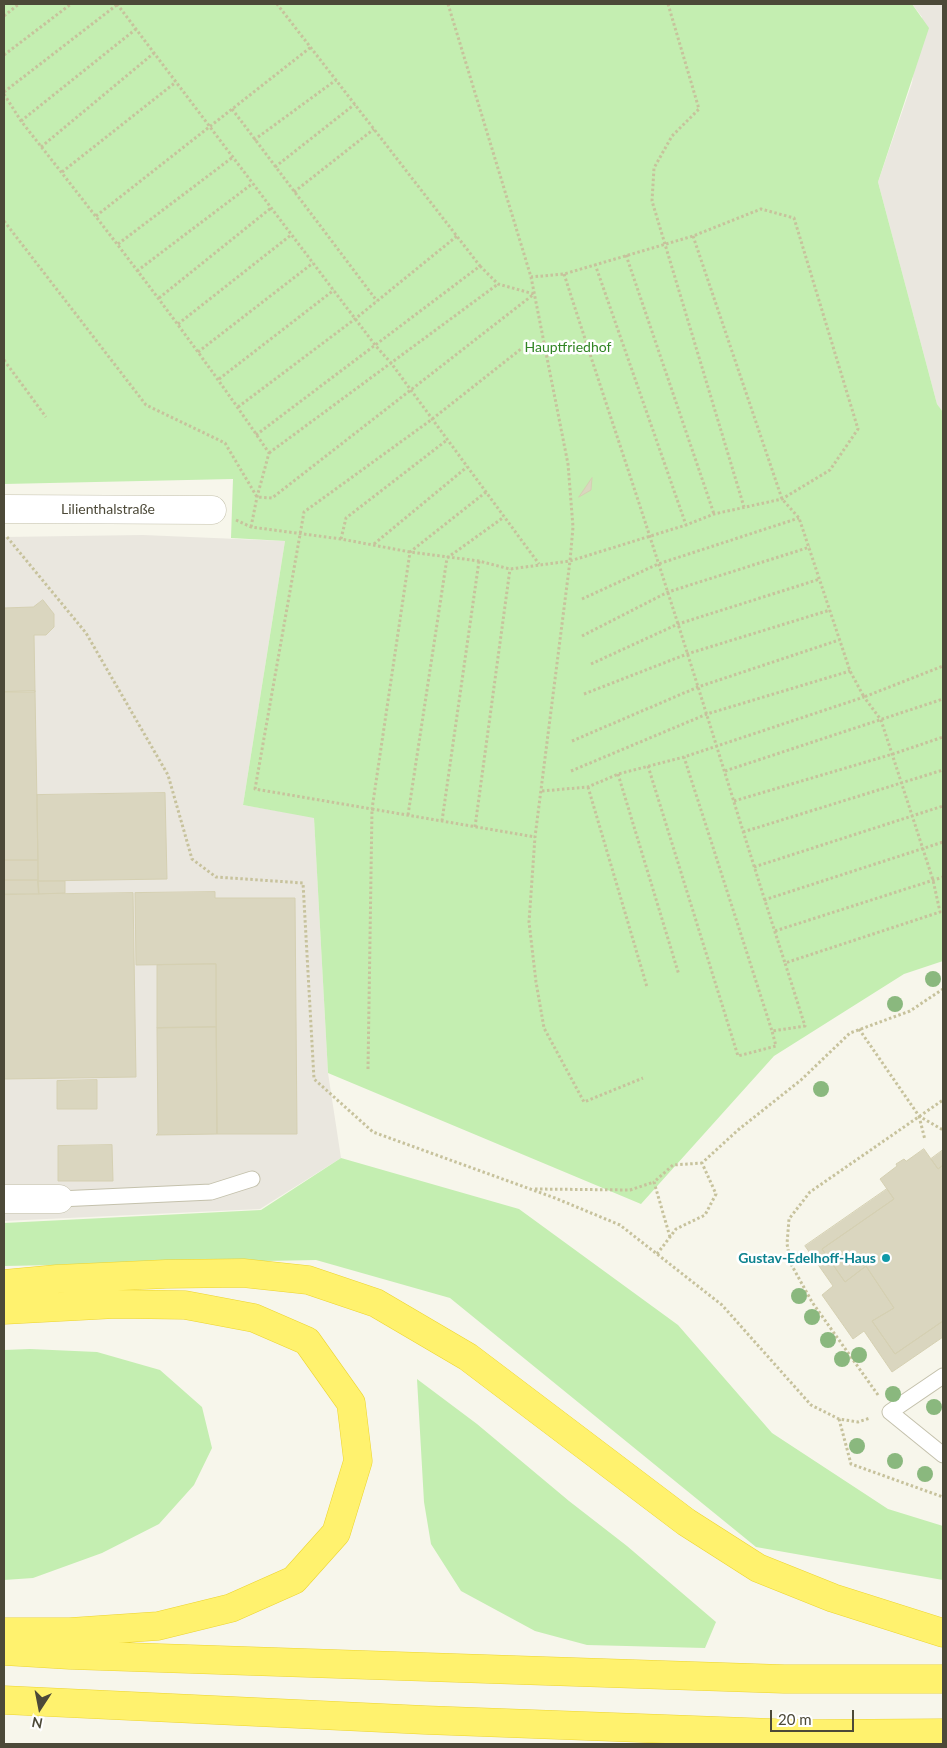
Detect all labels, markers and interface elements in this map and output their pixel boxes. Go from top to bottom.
park label: Hauptfriedhof [525,339,611,355]
street label: Lilienthalstraße [61,501,155,517]
place label: Gustav-Edelhoff-Haus [738,1250,876,1266]
marker: Gustav-Edelhoff-Haus [880,1252,892,1264]
north arrow [15,1683,65,1733]
scale bar [772,1700,856,1732]
text: 20 m [778,1710,812,1728]
text: N [30,1714,44,1733]

